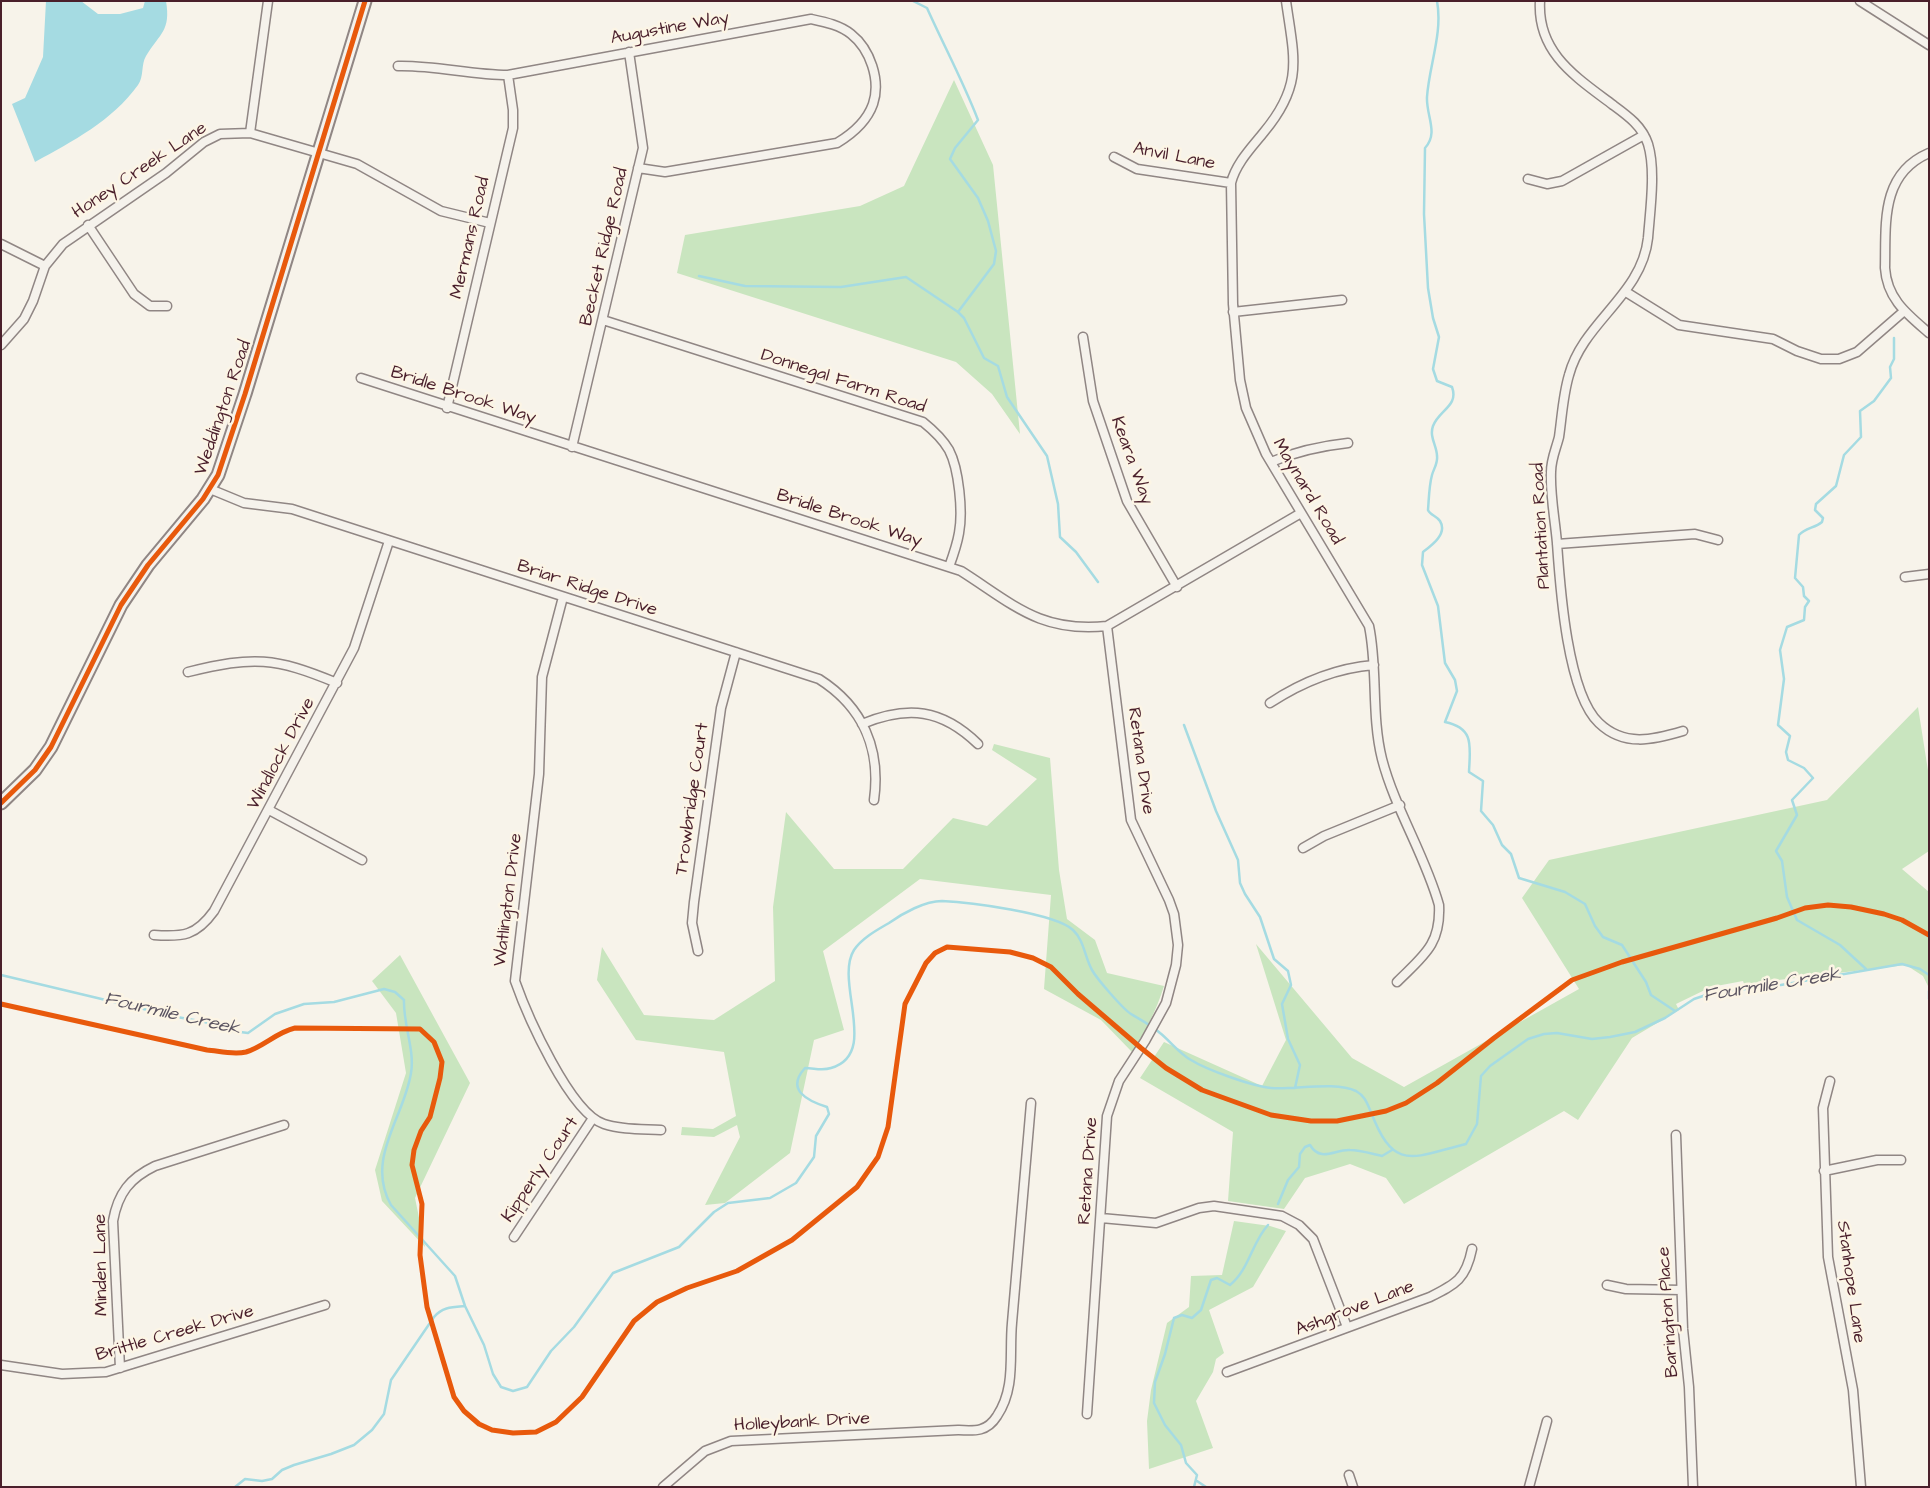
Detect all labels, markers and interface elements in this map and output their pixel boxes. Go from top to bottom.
street label: Augustine Way [609,8,731,50]
street label: Honey Creek Lane [69,118,211,224]
street label: Anvil Lane [1131,138,1217,176]
street label: Becket Ridge Road [576,166,634,328]
street label: Mermans Road [446,175,496,301]
street label: Weddington Road [191,338,257,478]
street label: Donnegal Farm Road [758,345,928,419]
street label: Bridle Brook Way [388,362,538,430]
street label: Keara Way [1105,414,1157,508]
street label: Maynard Road [1267,435,1347,549]
street label: Plantation Road [1528,462,1556,590]
street label: Bridle Brook Way [774,485,924,553]
street label: Briar Ridge Drive [514,556,660,622]
street label: Windlock Drive [243,694,321,814]
street label: Retana Drive [1122,706,1158,816]
street label: Trowbridge Court [672,722,714,876]
street label: Watlington Drive [490,832,528,968]
water label: Fourmile Creek [1702,964,1842,1008]
water label: Fourmile Creek [102,988,242,1042]
street label: Kipperly Court [498,1113,584,1227]
street label: Retana Drive [1074,1116,1104,1226]
street label: Minden Lane [90,1214,114,1316]
street label: Stanhope Lane [1831,1219,1869,1345]
street label: Barington Place [1654,1246,1684,1378]
street label: Ashgrove Lane [1293,1276,1417,1342]
street label: Brittle Creek Drive [93,1301,257,1367]
street label: Holleybank Drive [733,1409,871,1437]

